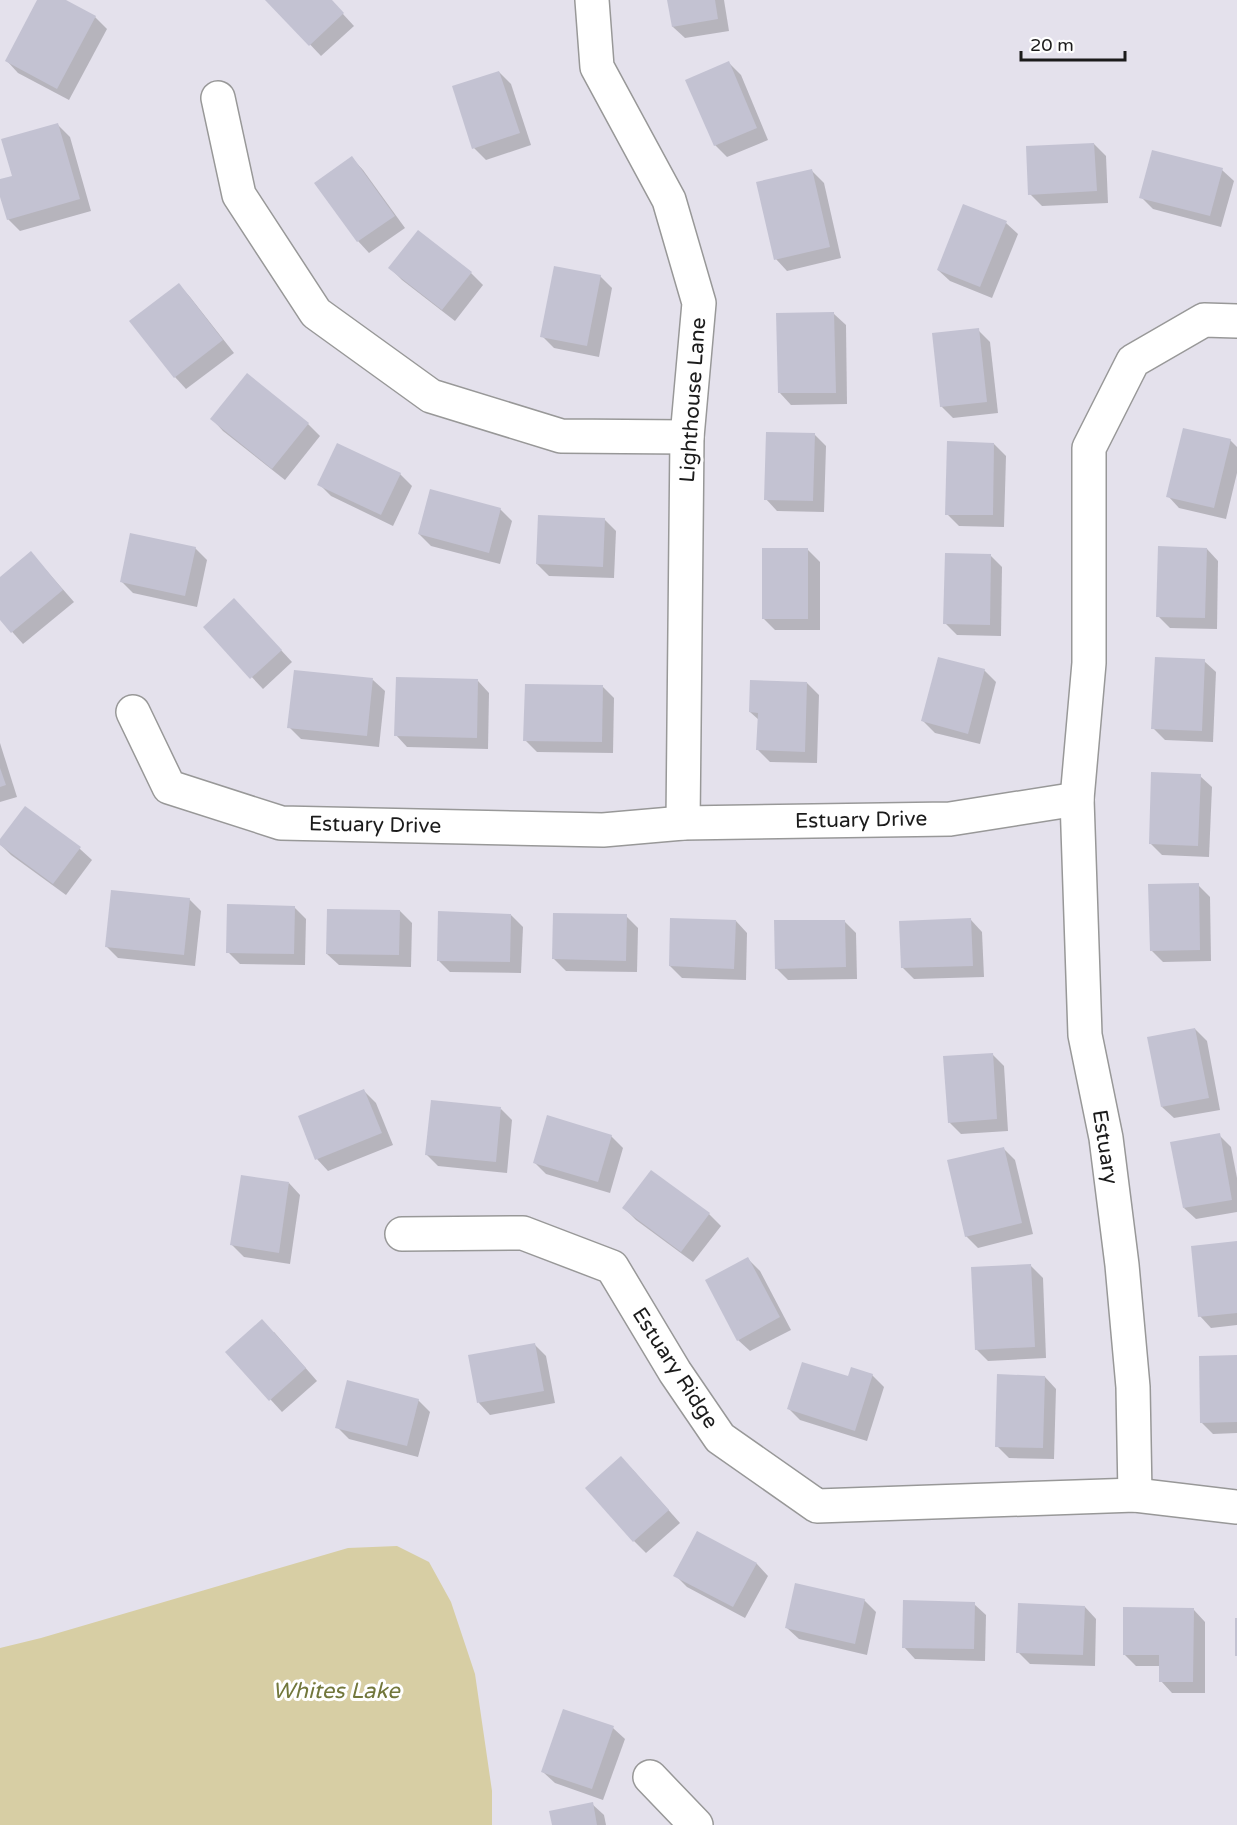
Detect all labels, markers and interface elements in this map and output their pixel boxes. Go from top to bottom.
scale bar [1021,24,1124,62]
text: 20 m [1030,34,1074,56]
street label: Lighthouse Lane [675,316,711,483]
street label: Estuary Drive [795,806,928,834]
street label: Estuary Drive [309,811,442,839]
street label: Estuary [1087,1108,1123,1186]
street label: Estuary Ridge [627,1303,723,1433]
water label: Whites Lake [272,1678,401,1704]

